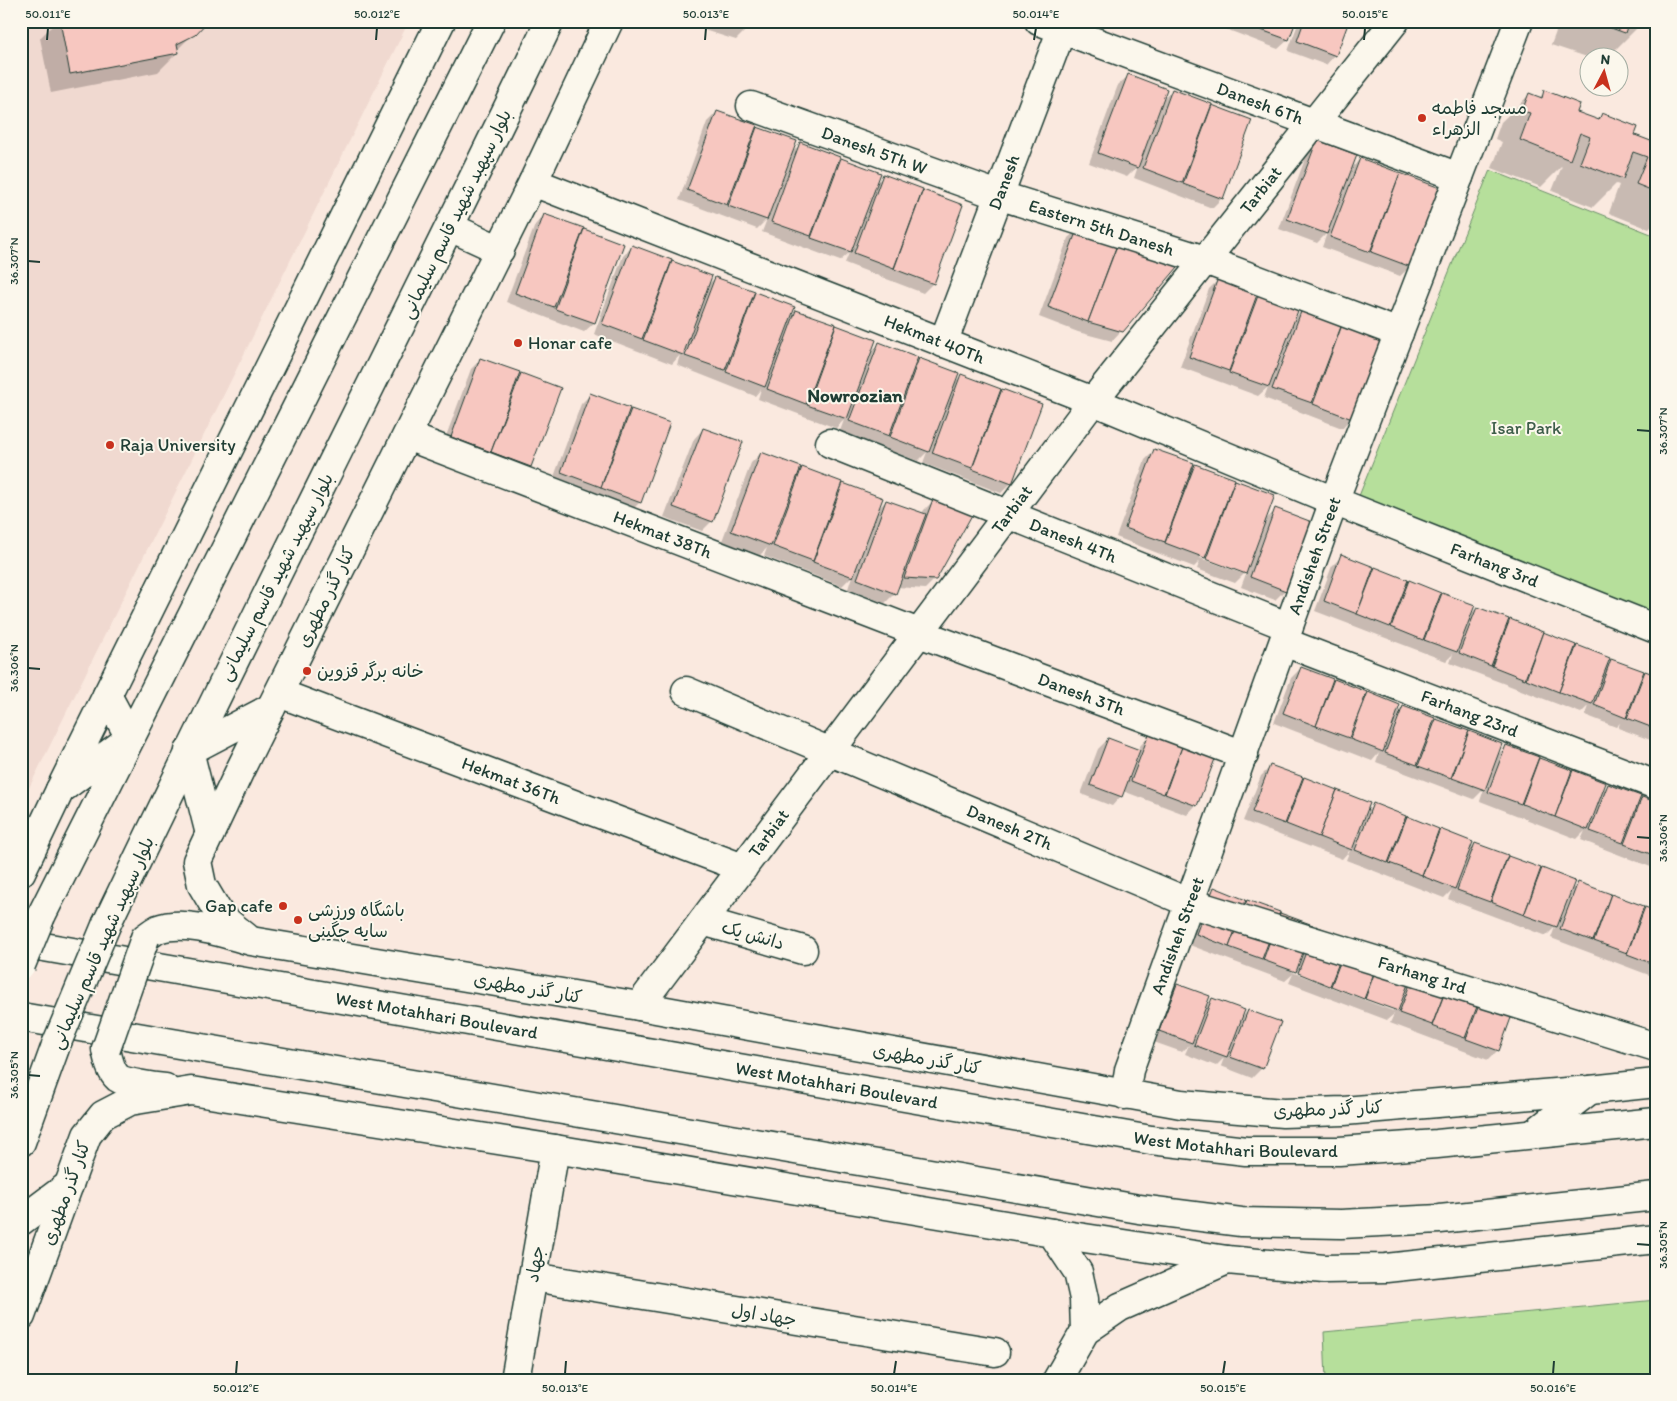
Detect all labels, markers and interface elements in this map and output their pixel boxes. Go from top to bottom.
text: 50.011°E [25,7,71,21]
text: 50.012°E [354,7,400,21]
text: 50.013°E [683,7,730,21]
text: 50.014°E [1013,7,1060,21]
text: 50.015°E [1342,7,1388,21]
north arrow [1580,48,1630,98]
text: N [1600,51,1611,69]
street label: Danesh 6Th [1214,77,1307,129]
place label: مسجد فاطمه الزهراء [1432,97,1527,140]
street label: بلوار سپهبد شهید قاسم سلیمانی [396,106,519,324]
marker: مسجد فاطمه الزهراء [1416,112,1428,124]
street label: Danesh 5Th W [819,121,930,179]
street label: Danesh [983,151,1025,213]
street label: Tarbiat [1235,161,1287,218]
street label: Eastern 5th Danesh [1026,194,1177,261]
text: 36.307°N [7,237,21,285]
street label: Hekmat 40Th [881,309,988,369]
place label: Honar cafe [528,332,612,354]
marker: Honar cafe [512,337,524,349]
district label: Nowroozian [807,384,903,407]
text: 36.307°N [1656,407,1670,455]
park label: Isar Park [1491,417,1562,439]
place label: Raja University [120,434,236,456]
marker: Raja University [104,439,116,451]
street label: بلوار سپهبد شهید قاسم سلیمانی [214,469,341,686]
street label: Tarbiat [986,481,1037,538]
street label: Andisheh Street [1283,493,1346,618]
street label: Hekmat 38Th [610,505,716,563]
street label: Danesh 4Th [1026,513,1120,568]
street label: Farhang 3rd [1447,537,1542,592]
street label: کنار گذر مطهری [292,543,360,651]
text: 36.306°N [7,644,21,692]
place label: خانه برگر قزوین [317,660,424,682]
marker: خانه برگر قزوین [301,665,313,677]
street label: Danesh 3Th [1035,668,1128,720]
street label: Farhang 23rd [1418,685,1522,742]
street label: Hekmat 36Th [459,752,564,809]
street label: Danesh 2Th [963,799,1056,855]
street label: Tarbiat [743,804,794,862]
text: 36.306°N [1656,814,1670,862]
street label: بلوار سپهبد شهید قاسم سلیمانی [45,833,162,1054]
street label: Andisheh Street [1146,874,1209,998]
place label: Gap cafe [205,895,273,917]
place label: باشگاه ورزشى سايه چگينى [308,899,405,943]
marker: Gap cafe [277,900,289,912]
marker: باشگاه ورزشى سايه چگينى [292,914,304,926]
street label: دانش یک [719,916,787,954]
street label: Farhang 1rd [1375,951,1470,999]
street label: کنار گذر مطهری [472,968,584,1008]
street label: West Motahhari Boulevard [334,987,540,1044]
street label: کنار گذر مطهری [871,1039,983,1079]
text: 36.305°N [7,1051,21,1099]
street label: West Motahhari Boulevard [734,1057,940,1114]
street label: کنار گذر مطهری [1273,1096,1383,1122]
street label: West Motahhari Boulevard [1132,1126,1338,1162]
street label: کنار گذر مطهری [37,1138,95,1248]
text: 36.305°N [1656,1221,1670,1269]
street label: جهاد [521,1244,549,1284]
street label: جهاد اول [730,1299,798,1331]
text: 50.012°E [213,1381,259,1395]
text: 50.013°E [542,1381,589,1395]
text: 50.014°E [871,1381,918,1395]
text: 50.015°E [1200,1381,1246,1395]
text: 50.016°E [1530,1381,1576,1395]

